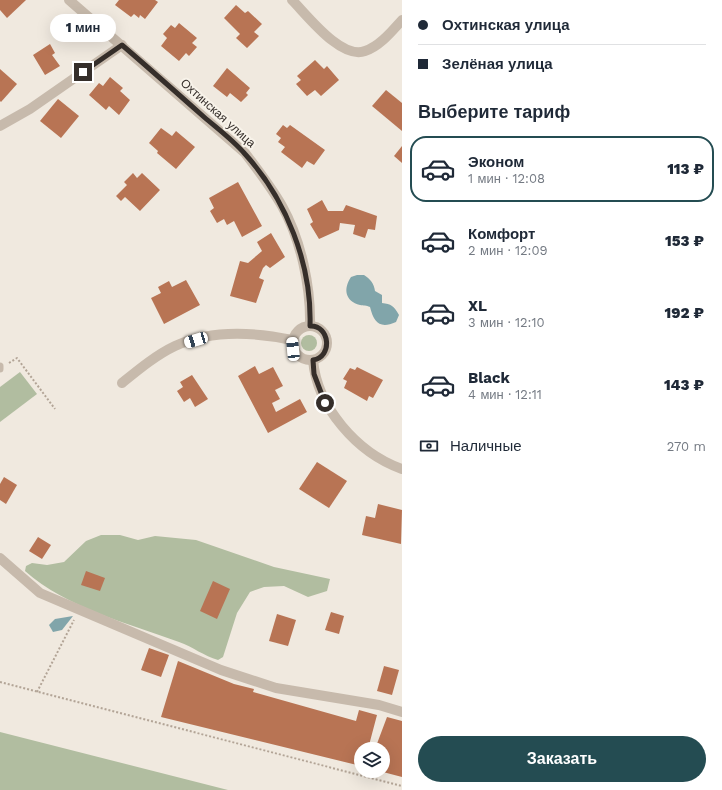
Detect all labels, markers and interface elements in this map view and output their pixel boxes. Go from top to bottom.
callout: 1 мин [50,14,116,42]
text: Охтинская улица [442,16,570,34]
text: 1 мин [66,20,100,35]
text: Зелёная улица [442,55,553,73]
route end [74,63,92,81]
street label: Охтинская улица [178,76,258,150]
text: Выберите тариф [418,101,570,122]
icon: car [420,151,456,187]
text: Эконом [468,153,524,171]
text: 113 ₽ [667,160,704,178]
text: 1 мин · 12:08 [468,171,545,186]
icon: car [420,223,456,259]
text: Комфорт [468,225,535,243]
text: 153 ₽ [665,232,704,250]
text: 2 мин · 12:09 [468,243,548,258]
icon: car [420,295,456,331]
text: XL [468,297,487,315]
text: 192 ₽ [665,304,704,322]
text: 3 мин · 12:10 [468,315,545,330]
car [183,331,209,349]
car [286,336,300,362]
icon: car [420,367,456,403]
text: Black [468,369,510,387]
text: 143 ₽ [664,376,704,394]
text: 4 мин · 12:11 [468,387,542,402]
route start [316,394,334,412]
icon: cash [418,435,440,457]
text: Наличные [450,437,522,455]
text: 270 m [667,439,706,454]
button: Заказать [418,736,706,782]
map controls [354,742,390,778]
button: layers [354,742,390,778]

